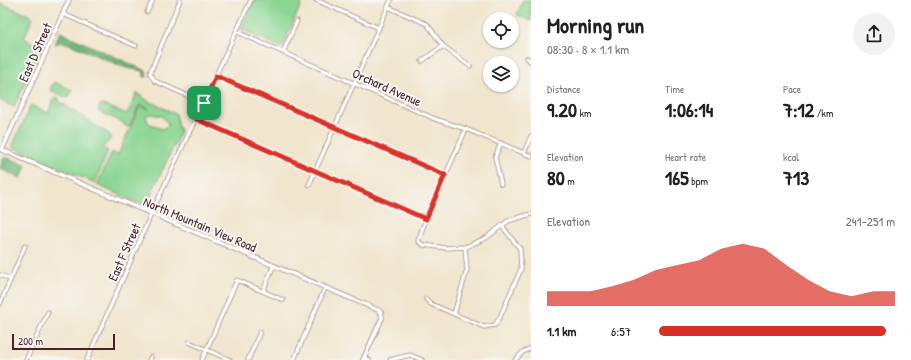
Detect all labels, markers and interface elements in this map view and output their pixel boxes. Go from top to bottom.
text: Morning run [547,10,644,40]
map controls [483,12,519,92]
button: locate [483,12,519,48]
button: share [853,13,895,55]
street label: East D Street [14,19,56,84]
text: 08:30 · 8 × 1.1 km [547,40,629,58]
button: layers [483,56,519,92]
street label: Orchard Avenue [350,64,424,110]
text: Distance [547,82,581,96]
text: Time [665,82,684,96]
text: Pace [783,82,801,96]
pin [187,86,221,120]
icon: arrive [193,92,215,114]
text: 9.20 [547,96,577,123]
text: 1:06:14 [665,96,713,123]
text: 7:12 [783,96,814,123]
text: km [577,106,592,120]
text: /km [814,106,833,120]
text: Elevation [547,150,584,164]
text: Heart rate [665,150,706,164]
text: kcal [783,150,799,164]
text: 80 [547,164,565,191]
text: 165 [665,164,689,191]
text: 713 [783,164,809,191]
text: m [565,174,575,188]
text: bpm [689,174,708,188]
street label: North Mountain View Road [141,192,259,256]
text: Elevation [547,212,590,230]
text: 241–251 m [846,212,895,230]
street label: East F Street [103,220,145,284]
text: 1.1 km [547,322,576,340]
text: 6:57 [611,322,631,340]
scale bar [12,332,115,351]
text: 200 m [18,334,43,348]

